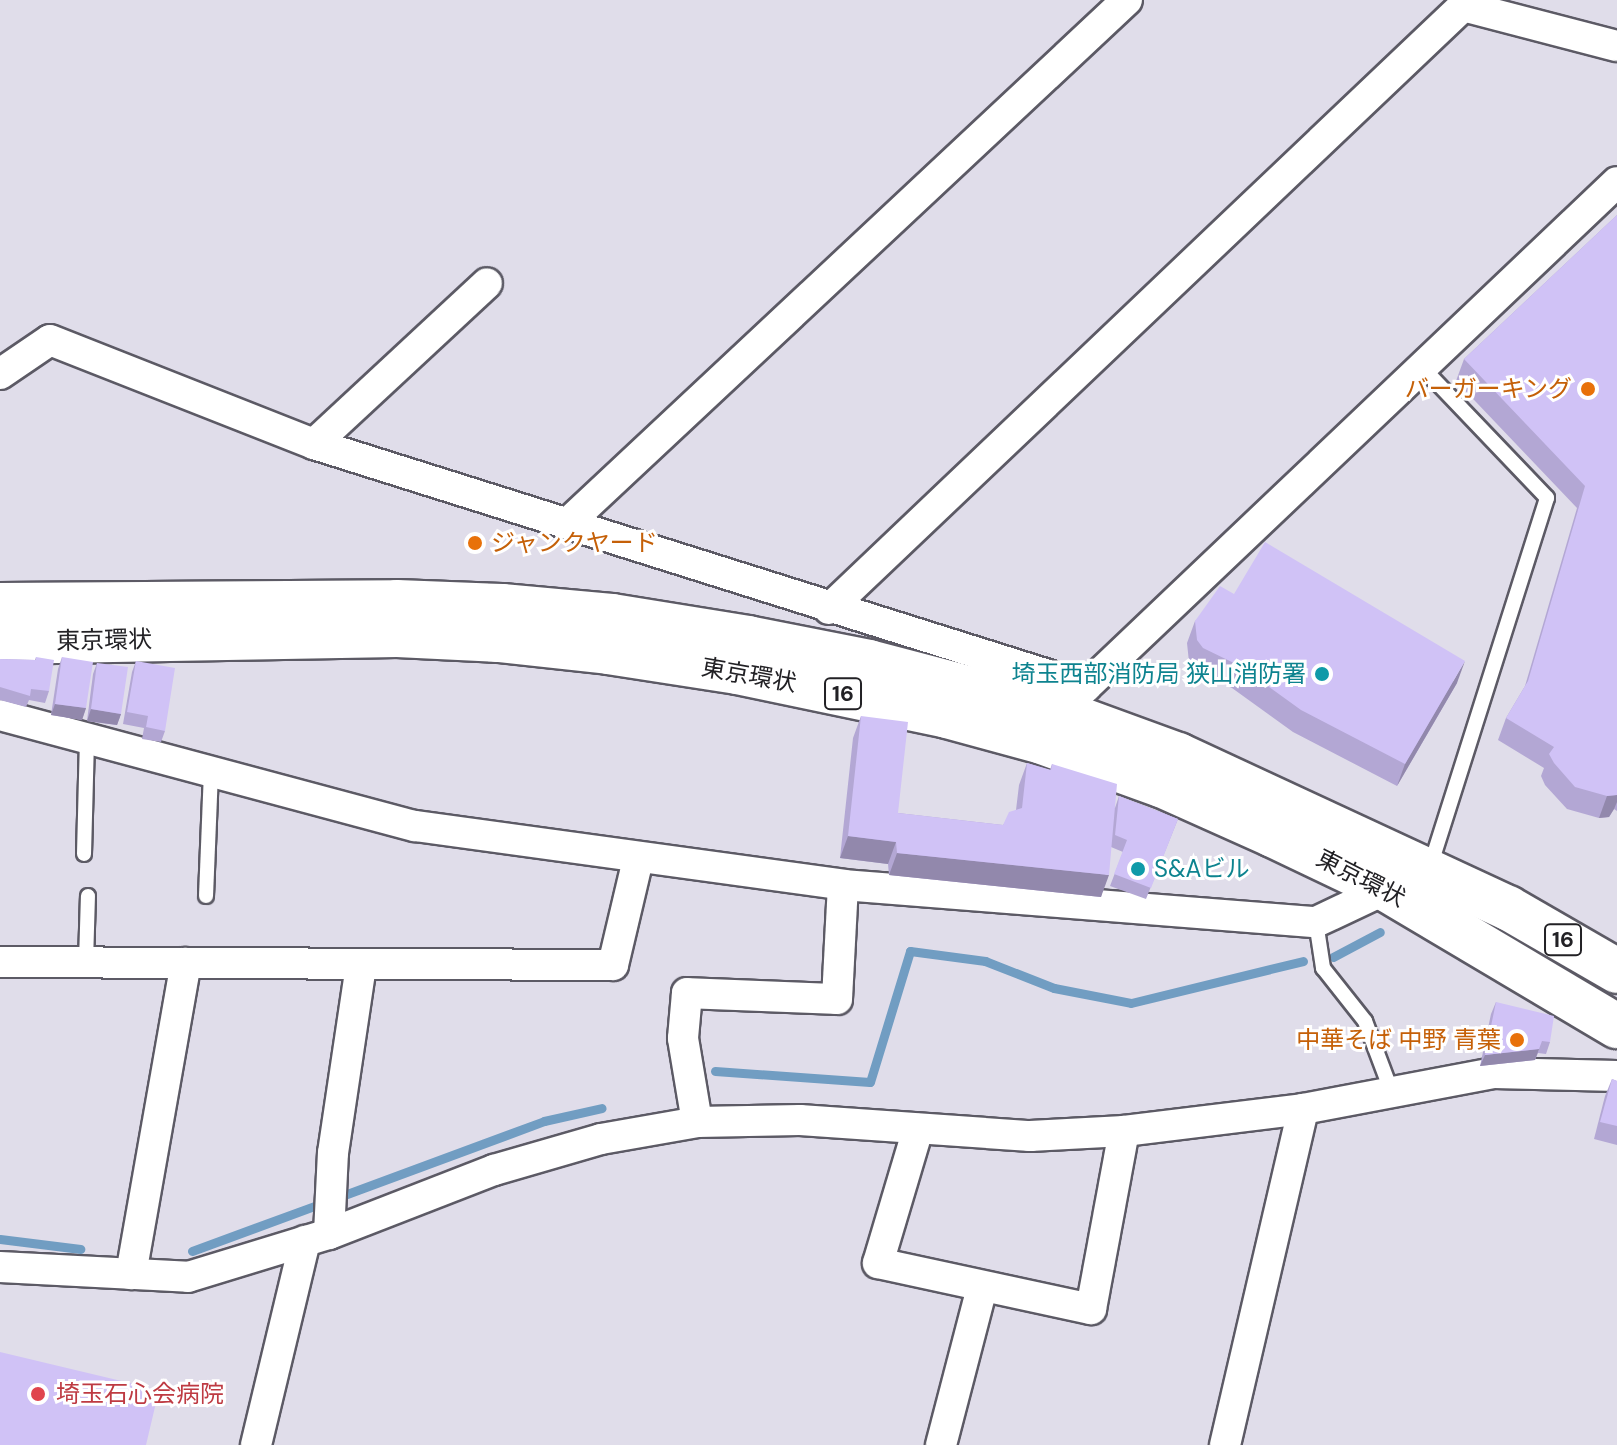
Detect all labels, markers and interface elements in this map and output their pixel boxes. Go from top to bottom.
place label: バーガーキング [1404,375,1572,403]
marker: バーガーキング [1579,380,1597,398]
place label: ジャンクヤード [491,529,659,557]
marker: ジャンクヤード [466,534,484,552]
street label: 東京環状 [56,625,152,655]
street label: 東京環状 [699,652,799,698]
place label: 埼玉西部消防局 狭山消防署 [1012,660,1306,688]
marker: 埼玉西部消防局 狭山消防署 [1313,665,1331,683]
road number: 16 [823,676,863,712]
street label: 東京環状 [1312,843,1410,913]
place label: S&Aビル [1154,855,1249,883]
marker: S&Aビル [1129,860,1147,878]
road number: 16 [1543,922,1583,958]
place label: 中華そば 中野 青葉 [1296,1026,1501,1054]
marker: 中華そば 中野 青葉 [1508,1031,1526,1049]
place label: 埼玉石心会病院 [56,1380,224,1408]
marker: 埼玉石心会病院 [27,1383,49,1405]

